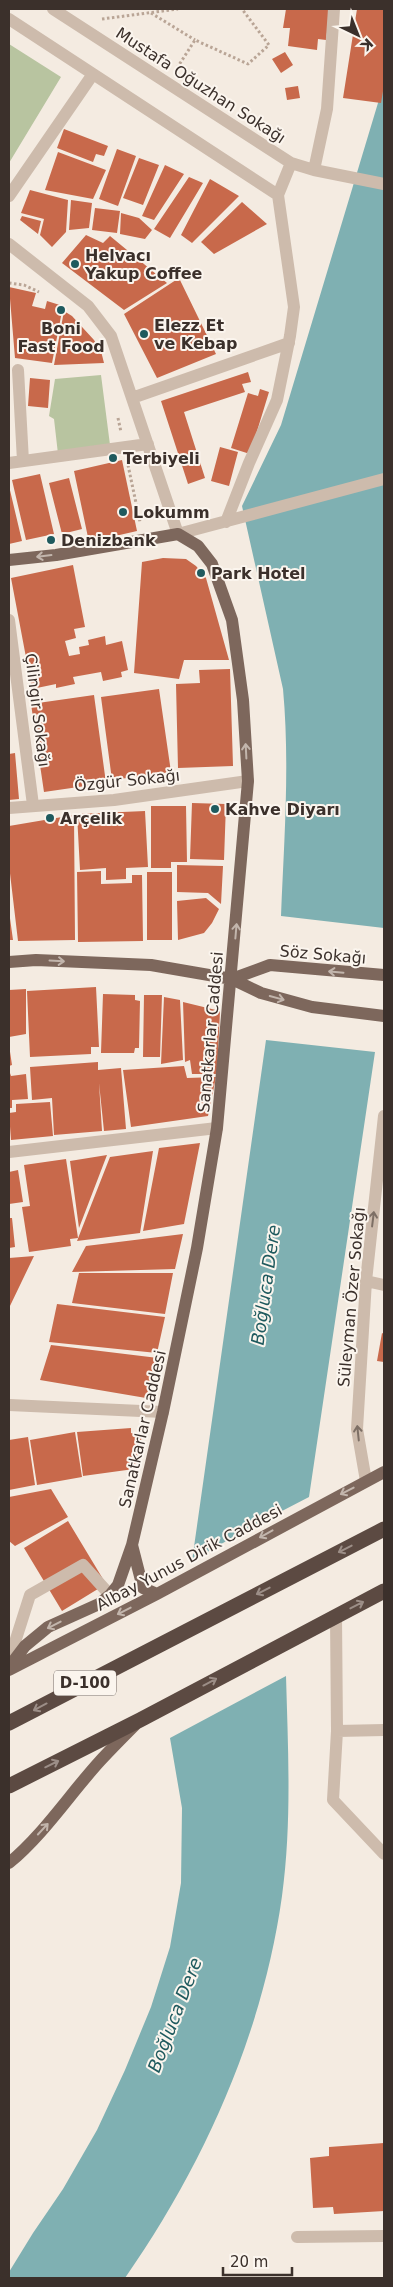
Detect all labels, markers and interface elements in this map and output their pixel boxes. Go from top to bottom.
north arrow [333,10,383,60]
street label: Mustafa Oğuzhan Sokağı [112,23,289,147]
text: K [357,35,376,55]
place label: Helvacı Yakup Coffee [84,246,203,283]
marker: Helvacı Yakup Coffee [69,258,81,270]
marker: Boni Fast Food [55,304,67,316]
place label: Elezz Et ve Kebap [154,316,238,353]
place label: Boni Fast Food [17,319,105,356]
marker: Elezz Et ve Kebap [138,328,150,340]
place label: Terbiyeli [123,449,200,468]
marker: Terbiyeli [107,452,119,464]
place label: Lokumm [133,503,210,522]
marker: Lokumm [117,506,129,518]
place label: Denizbank [61,531,156,550]
marker: Denizbank [45,534,57,546]
one-way arrow [36,551,52,561]
place label: Park Hotel [211,564,306,583]
marker: Park Hotel [195,567,207,579]
street label: Çilingir Sokağı [21,652,54,768]
one-way arrow [241,743,251,760]
street label: Özgür Sokağı [73,765,181,796]
place label: Kahve Diyarı [225,800,340,819]
marker: Kahve Diyarı [209,803,221,815]
place label: Arçelik [60,809,123,828]
marker: Arçelik [44,812,56,824]
one-way arrow [231,923,240,939]
street label: Söz Sokağı [279,941,367,968]
street label: Sanatkarlar Caddesi [194,951,227,1113]
one-way arrow [49,956,65,965]
one-way arrow [328,967,344,977]
one-way arrow [268,993,284,1003]
street label: Süleyman Özer Sokağı [334,1206,369,1388]
one-way arrow [368,1211,378,1227]
water label: Boğluca Dere [247,1223,284,1346]
street label: Sanatkarlar Caddesi [115,1348,170,1510]
one-way arrow [354,1426,363,1442]
one-way arrow [339,1486,354,1496]
street label: Albay Yunus Dirik Caddesi [93,1500,285,1615]
one-way arrow [259,1530,274,1539]
one-way arrow [338,1545,353,1554]
one-way arrow [256,1587,271,1596]
one-way arrow [349,1600,364,1610]
one-way arrow [116,1606,131,1616]
one-way arrow [47,1621,62,1630]
road number: D-100 [54,1670,116,1696]
one-way arrow [203,1677,218,1687]
one-way arrow [32,1702,47,1712]
one-way arrow [45,1759,60,1769]
one-way arrow [37,1822,49,1835]
water label: Boğluca Dere [143,1954,206,2075]
scale bar [223,2244,292,2276]
text: 20 m [230,2253,268,2271]

